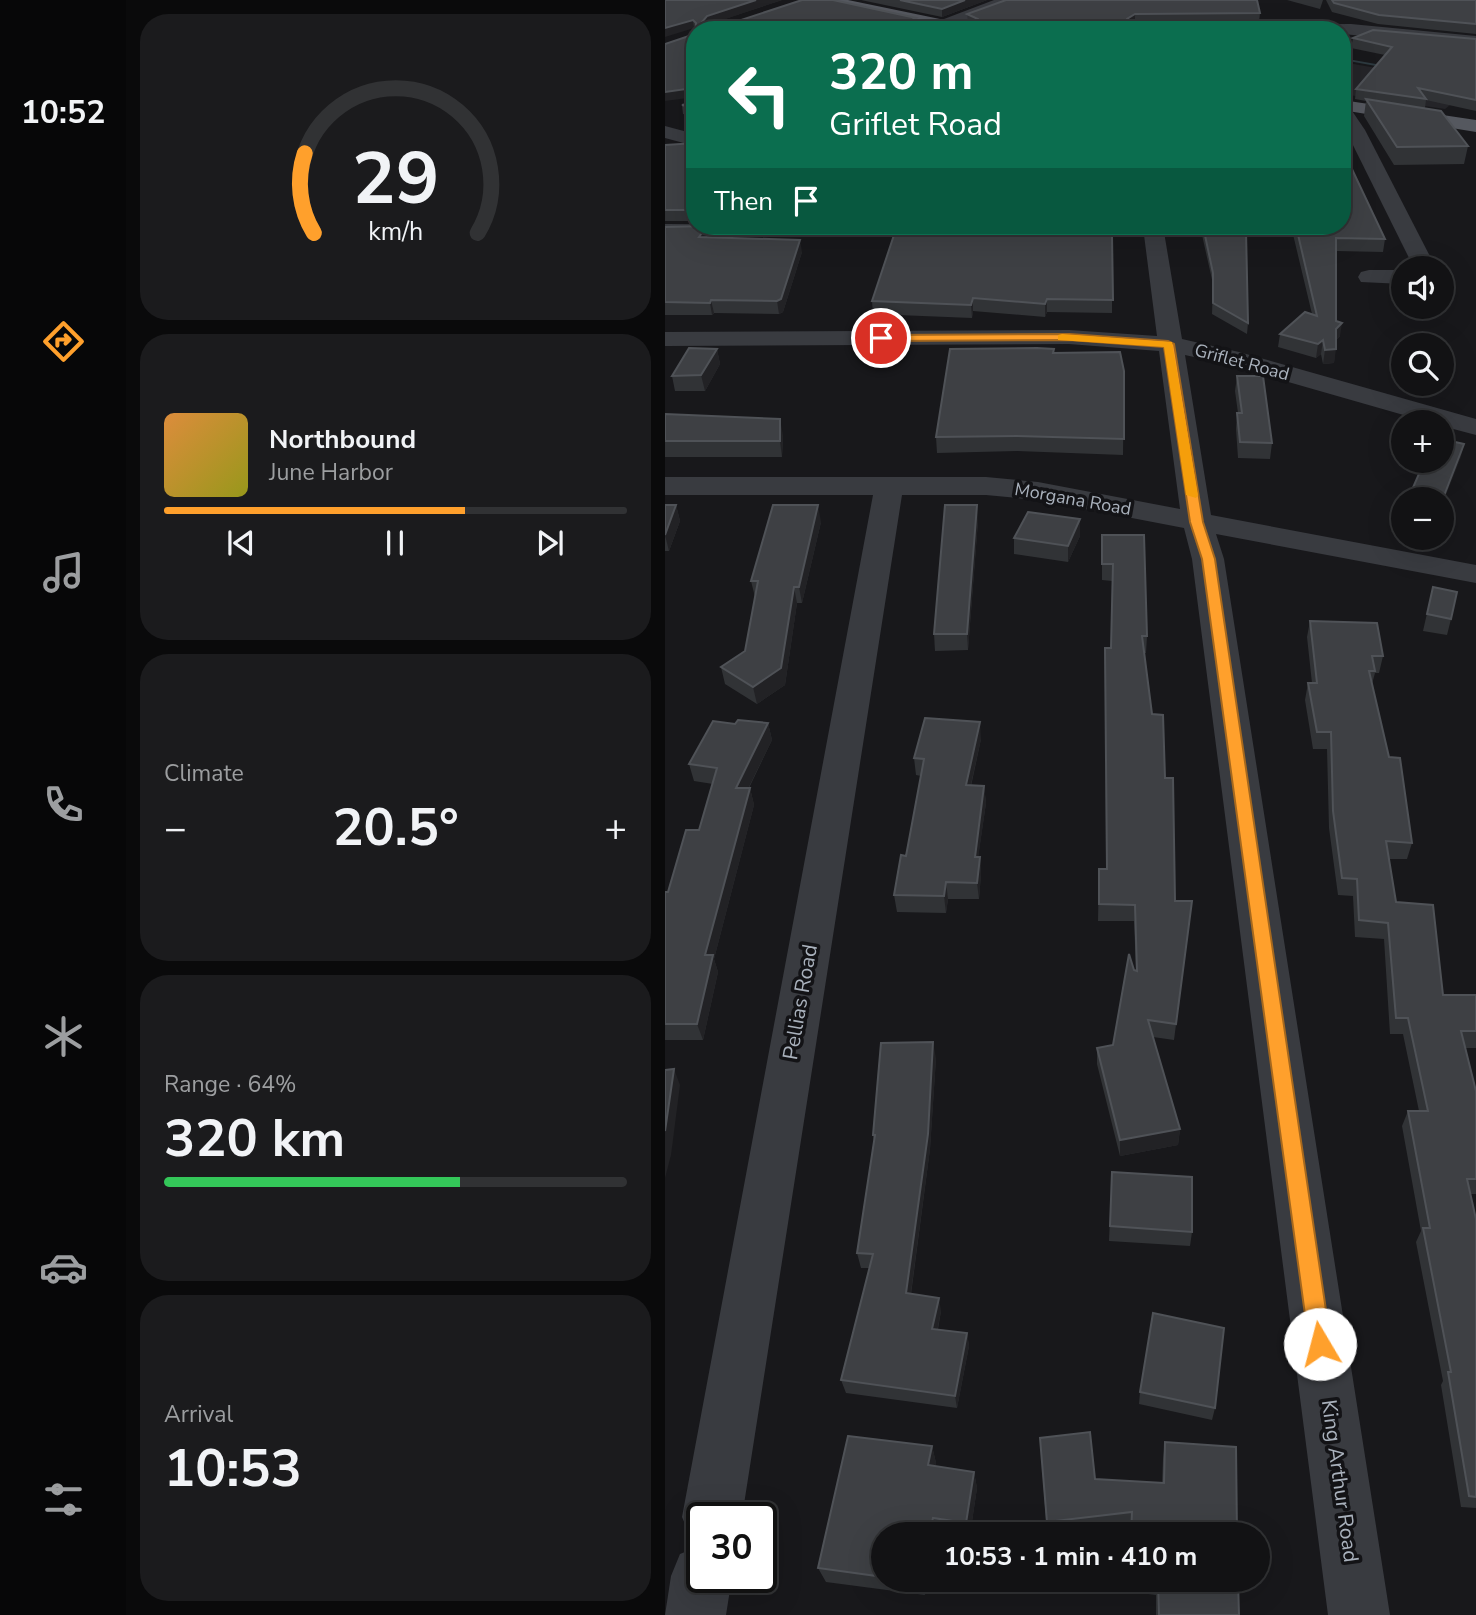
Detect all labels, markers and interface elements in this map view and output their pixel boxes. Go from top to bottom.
text: 320 m [829,39,973,106]
icon: left [714,49,805,140]
text: 10:52 [21,91,105,134]
text: Griflet Road [829,103,1002,146]
text: 29 [352,129,439,229]
icon: arrive [787,182,825,220]
text: Then [714,184,773,219]
text: km/h [368,215,423,249]
map controls [1391,256,1454,550]
button: sound [1391,256,1454,319]
pin [851,308,911,368]
icon: directions [39,317,88,366]
icon: arrive [862,319,900,357]
button: search [1391,333,1454,396]
street label: Griflet Road [1192,338,1292,386]
button: + [1391,410,1454,473]
text: Northbound [269,422,416,457]
text: June Harbor [269,457,393,488]
street label: Morgana Road [1013,477,1133,521]
button: − [1391,487,1454,550]
icon: previous [222,524,260,562]
icon: pause [376,524,414,562]
icon: next [531,524,569,562]
icon: music [39,548,88,597]
text: Climate [164,758,244,789]
icon: phone [39,780,88,829]
text: 20.5° [332,792,459,863]
text: − [164,803,187,854]
text: + [604,803,627,854]
street label: Pellias Road [776,942,824,1062]
icon: climate [39,1012,88,1061]
text: Range · 64% [164,1069,296,1100]
text: 320 km [164,1103,345,1174]
icon: car [39,1243,88,1292]
position arrow [1283,1307,1357,1381]
street label: King Arthur Road [1315,1398,1365,1564]
text: Arrival [164,1399,233,1430]
text: 10:53 [164,1433,302,1504]
icon: filters [39,1475,88,1524]
speed limit sign: 30 [686,1502,777,1593]
text: 10:53 · 1 min · 410 m [944,1539,1197,1574]

